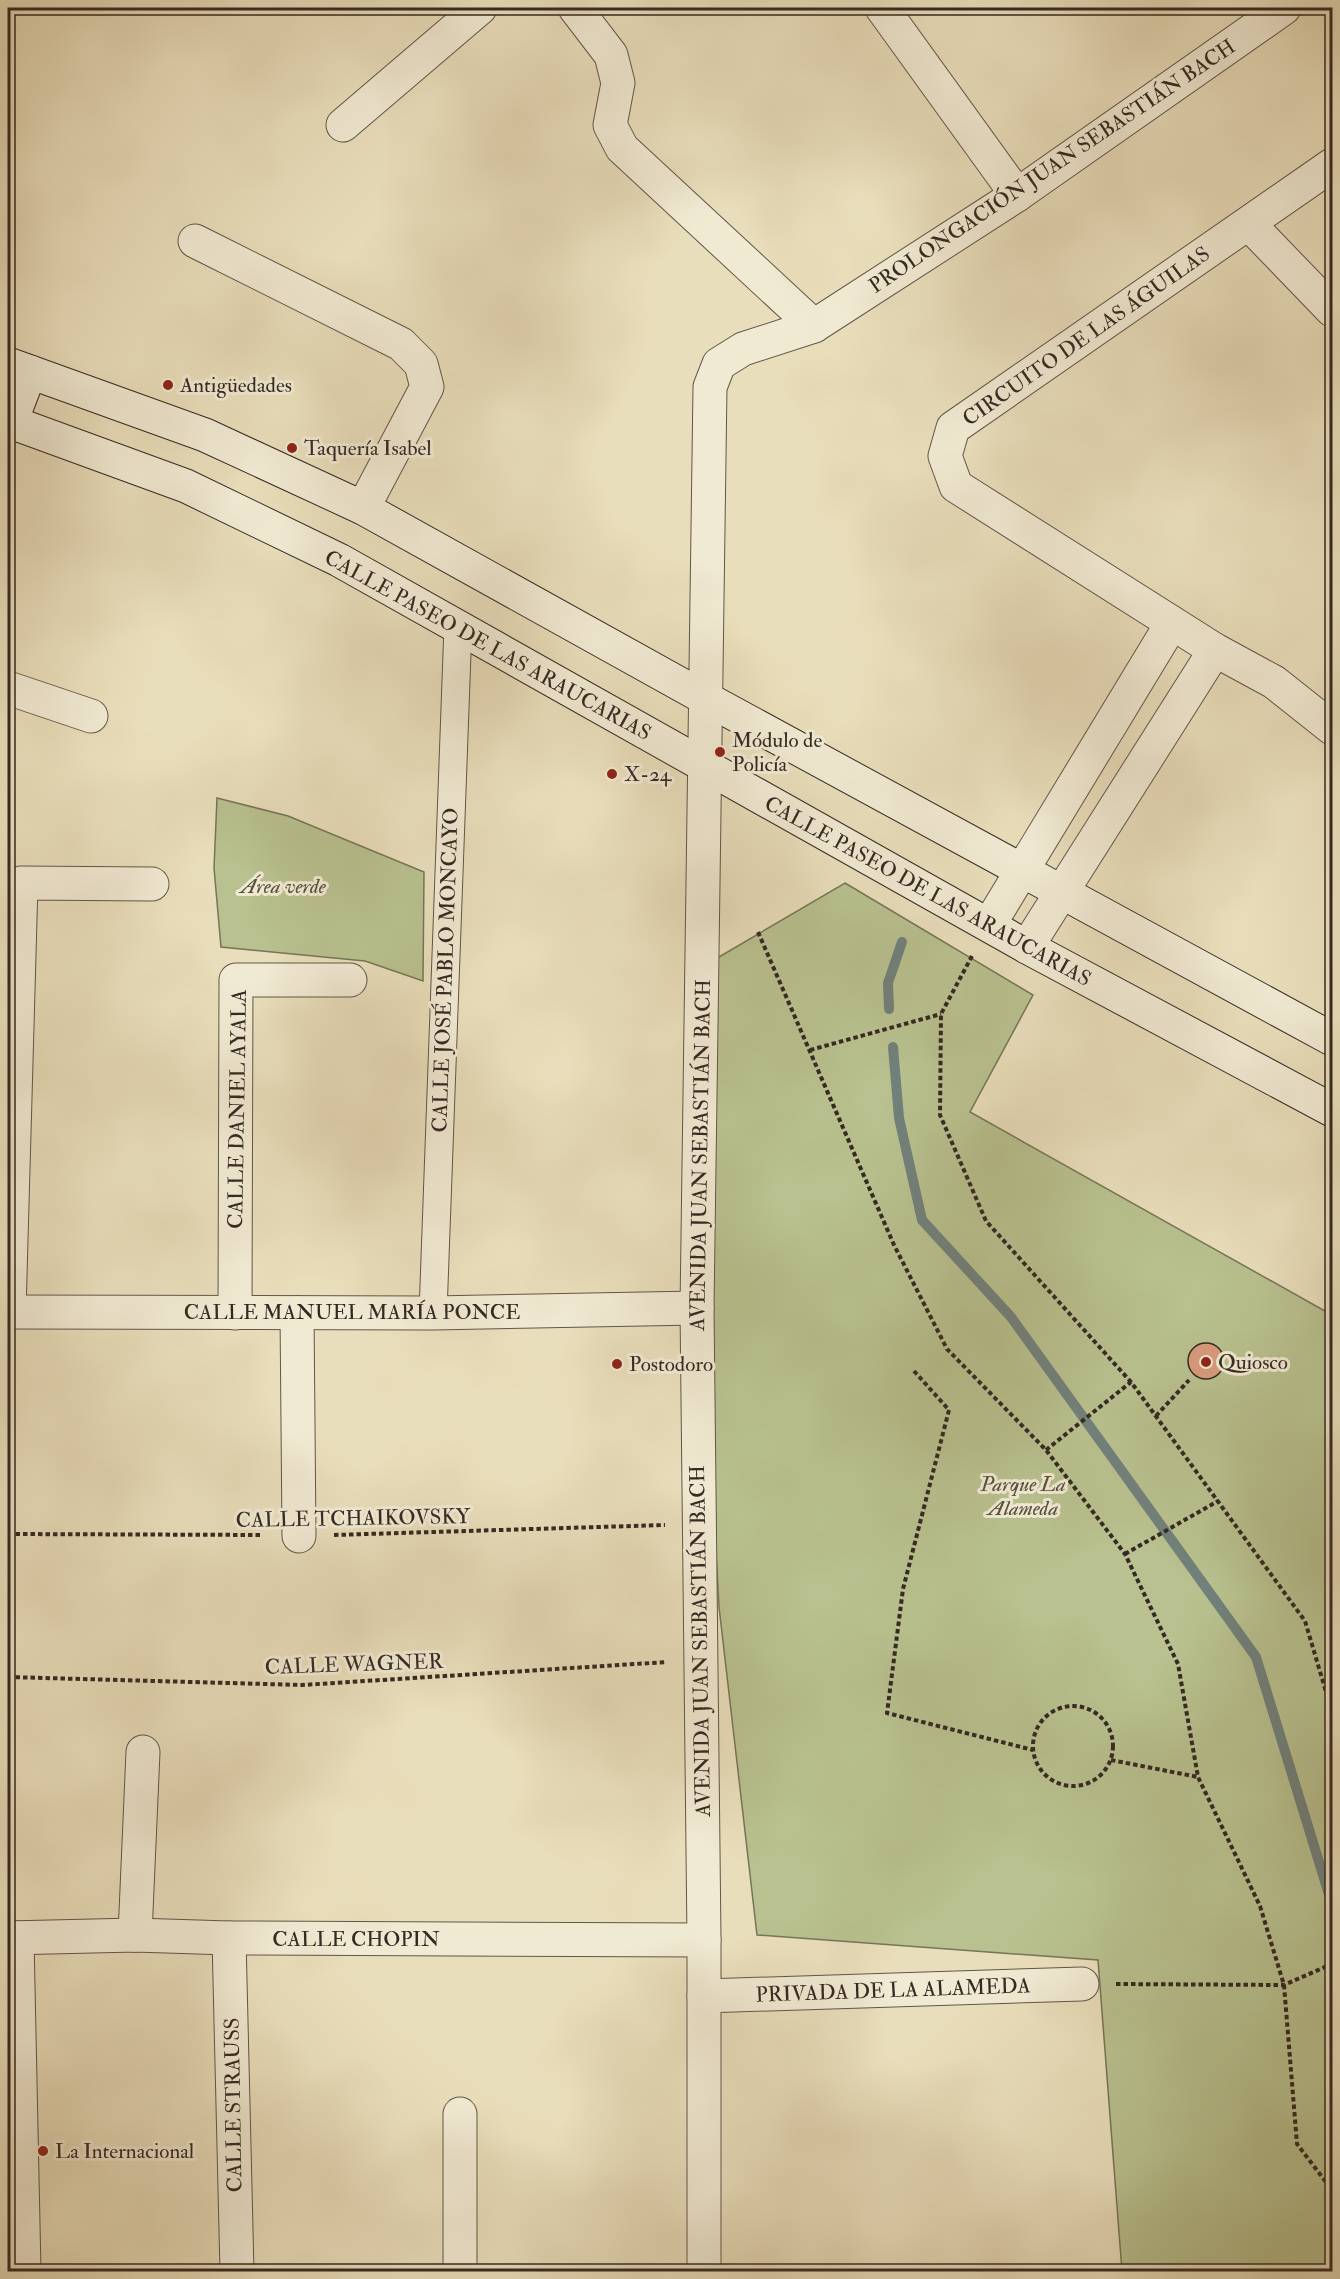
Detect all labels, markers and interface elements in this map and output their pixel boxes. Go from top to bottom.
street label: PROLONGACIÓN JUAN SEBASTIÁN BACH [864,33,1241,300]
street label: CIRCUITO DE LAS ÁGUILAS [957,240,1215,432]
place label: Antigüedades [179,372,292,399]
marker: Antigüedades [161,378,175,392]
place label: Taquería Isabel [304,435,432,462]
marker: Taquería Isabel [285,441,299,455]
street label: CALLE PASEO DE LAS ARAUCARIAS [320,544,656,747]
place label: Módulo de Policía [732,727,822,778]
marker: Módulo de Policía [713,745,727,759]
place label: X-24 [624,761,673,788]
marker: X-24 [605,767,619,781]
street label: CALLE PASEO DE LAS ARAUCARIAS [760,790,1096,993]
street label: CALLE JOSÉ PABLO MONCAYO [426,807,465,1133]
park label: Área verde [238,873,327,900]
street label: AVENIDA JUAN SEBASTIÁN BACH [684,979,717,1332]
street label: CALLE DANIEL AYALA [222,989,253,1229]
street label: CALLE MANUEL MARÍA PONCE [184,1299,520,1326]
place label: Quiosco [1218,1349,1288,1376]
place label: Postodoro [629,1351,713,1378]
marker: Quiosco [1199,1355,1213,1369]
marker: Postodoro [610,1357,624,1371]
street label: AVENIDA JUAN SEBASTIÁN BACH [684,1465,717,1818]
park label: Parque La Alameda [979,1471,1066,1522]
street label: CALLE TCHAIKOVSKY [236,1503,471,1534]
street label: CALLE WAGNER [264,1648,445,1681]
street label: CALLE CHOPIN [272,1926,440,1953]
street label: PRIVADA DE LA ALAMEDA [755,1972,1031,2009]
street label: CALLE STRAUSS [218,2017,249,2193]
place label: La Internacional [55,2138,195,2165]
marker: La Internacional [36,2144,50,2158]

